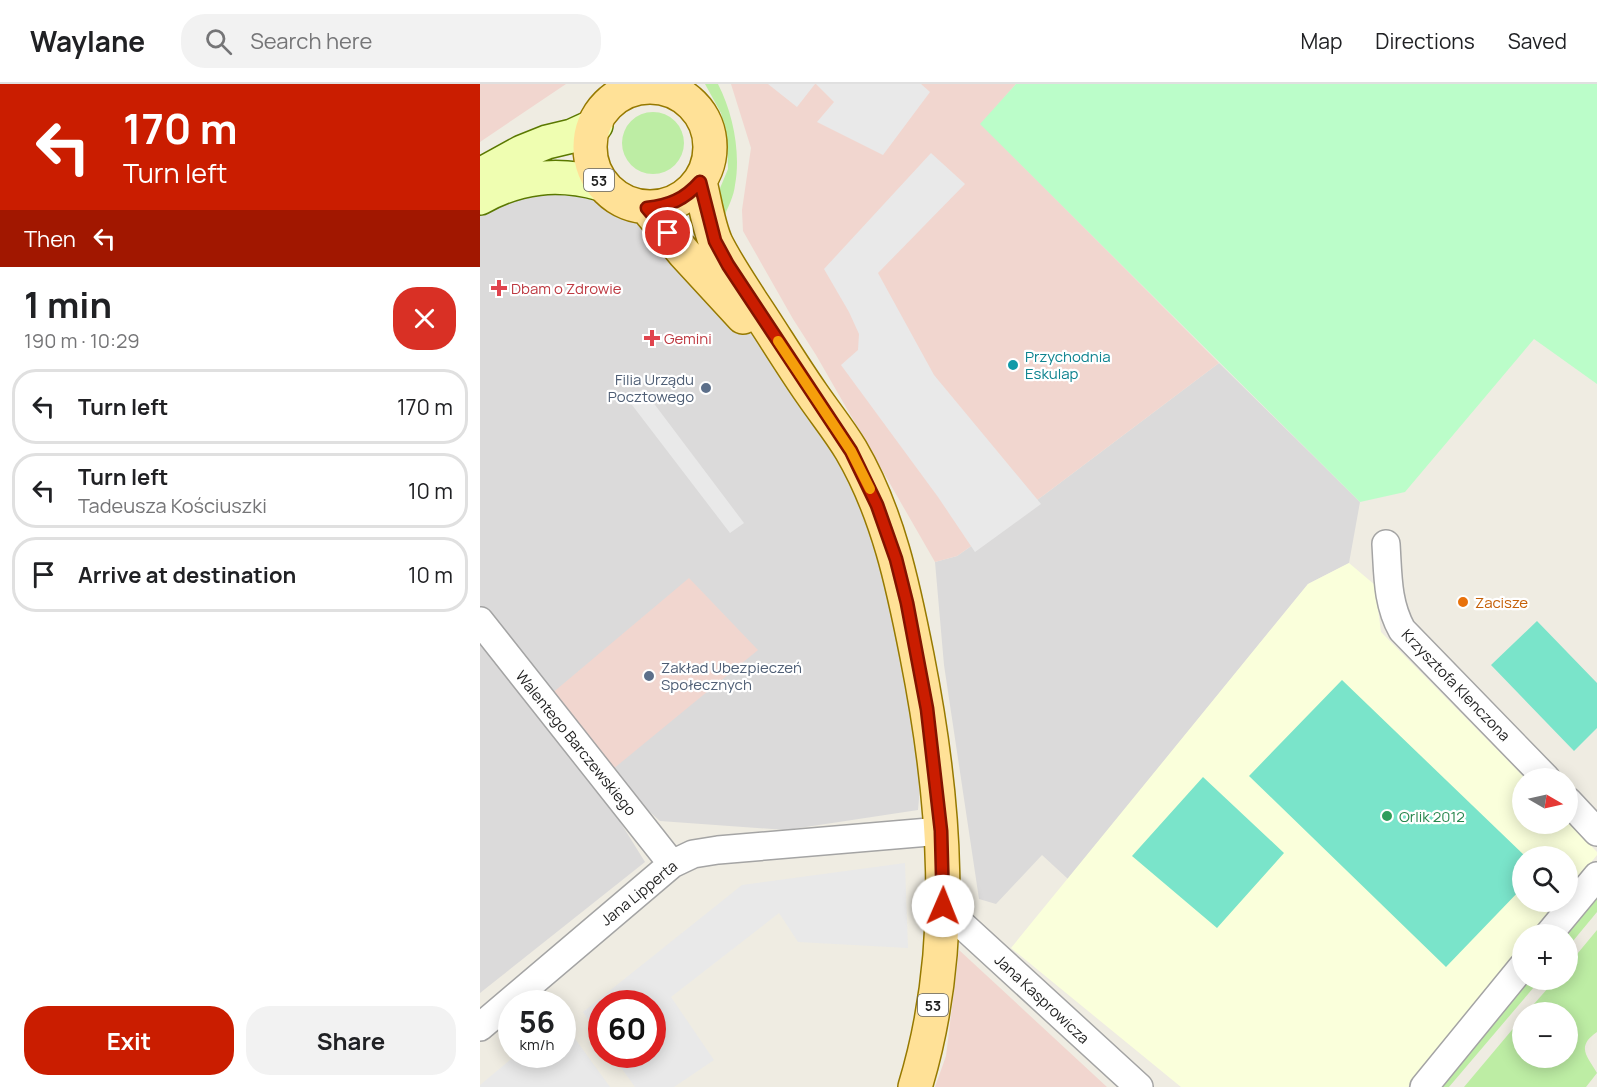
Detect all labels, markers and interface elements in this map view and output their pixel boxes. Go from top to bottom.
search box [181,14,601,68]
text: Waylane [30,22,145,60]
icon: search [202,25,235,58]
text: Search here [250,26,372,56]
text: Map [1301,27,1342,55]
text: Directions [1375,27,1475,55]
text: Saved [1508,27,1567,55]
text: 170 m [123,99,238,157]
icon: left [24,108,102,186]
text: Turn left [123,154,227,191]
road number: 53 [584,169,614,191]
pin [642,207,693,258]
icon: arrive [651,216,684,249]
icon: left [88,222,121,255]
text: Then [24,224,76,254]
place label: Dbam o Zdrowie [511,278,622,299]
text: 1 min [24,280,112,329]
marker: Dbam o Zdrowie [492,281,506,295]
button: close [393,287,456,350]
text: 190 m · 10:29 [24,327,140,354]
place label: Gemini [664,328,712,349]
marker: Gemini [645,331,659,345]
place label: Przychodnia Eskulap [1025,346,1111,384]
marker: Przychodnia Eskulap [1006,358,1020,372]
place label: Filia Urządu Pocztowego [608,369,694,407]
marker: Filia Urządu Pocztowego [699,381,713,395]
icon: left [27,390,60,423]
text: Turn left [78,392,168,422]
text: 170 m [397,392,453,422]
text: Turn left [78,462,168,492]
icon: left [27,474,60,507]
text: 10 m [408,476,453,506]
text: Tadeusza Kościuszki [78,492,267,519]
icon: arrive [27,558,60,591]
text: Arrive at destination [78,560,296,590]
text: 10 m [408,560,453,590]
place label: Zacisze [1475,592,1528,613]
marker: Zacisze [1456,595,1470,609]
street label: Krzysztofa Klenczona [1397,624,1515,746]
place label: Zakład Ubezpieczeń Społecznych [661,657,802,695]
street label: Walentego Barczewskiego [511,666,641,820]
marker: Zakład Ubezpieczeń Społecznych [642,669,656,683]
north arrow [1512,768,1578,834]
map controls [1512,768,1578,1068]
place label: Orlik 2012 [1399,806,1465,827]
marker: Orlik 2012 [1380,809,1394,823]
button: search [1512,846,1578,912]
street label: Jana Lipperta [596,856,682,930]
position arrow [911,874,975,938]
button: + [1512,924,1578,990]
street label: Jana Kasprowicza [990,950,1094,1048]
speed limit sign: 60 [588,990,666,1068]
road number: 53 [918,994,948,1016]
text: 56 [519,1001,555,1042]
button: − [1512,1002,1578,1068]
button: Exit [24,1006,234,1075]
button: Share [246,1006,456,1075]
text: km/h [520,1034,554,1055]

